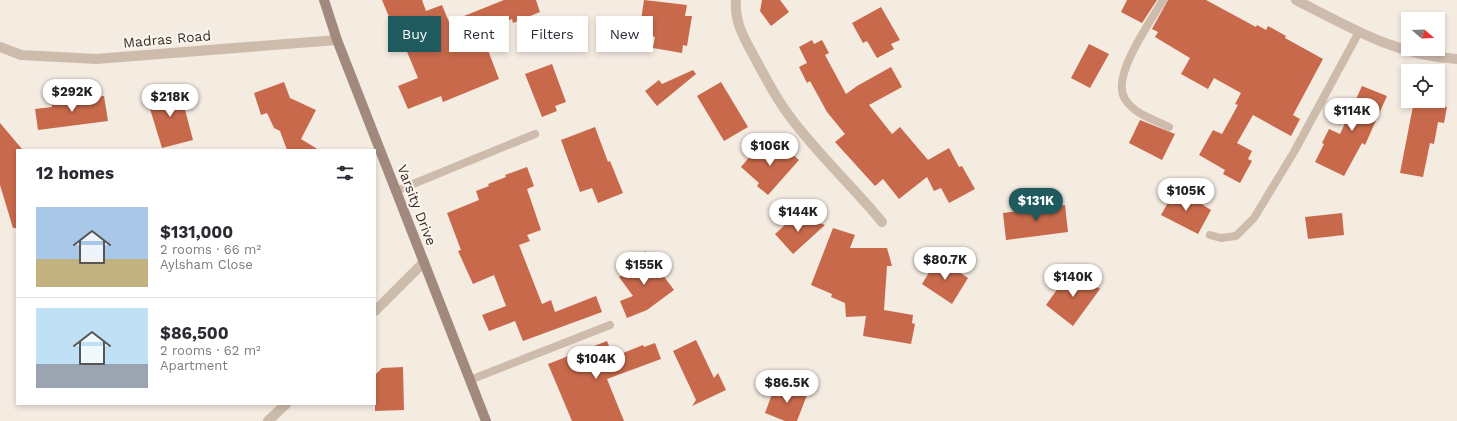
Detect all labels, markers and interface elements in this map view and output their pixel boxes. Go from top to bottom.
north arrow [1401,12,1445,56]
map controls [1401,12,1445,108]
chip: Buy [388,16,441,52]
chip: Rent [449,16,509,52]
chip: Filters [517,16,588,52]
chip: New [596,16,653,52]
street label: Madras Road [122,27,212,51]
button: locate [1401,64,1445,108]
pin: $292K [44,79,100,113]
text: $292K [52,84,92,99]
pin: $218K [142,84,198,118]
text: $218K [151,89,189,104]
pin: $114K [1324,98,1380,132]
text: $114K [1334,103,1370,118]
pin: $106K [742,133,798,167]
text: $106K [750,138,790,153]
icon: filters [334,162,356,184]
street label: Varsity Drive [394,162,440,248]
text: 12 homes [36,163,114,183]
pin: $105K [1158,178,1214,212]
text: $105K [1167,183,1205,198]
pin: $131K [1008,188,1064,222]
text: $131K [1018,193,1054,208]
pin: $144K [770,199,826,233]
text: $144K [778,204,818,219]
text: $131,000 [160,222,233,242]
icon: home [68,223,116,271]
text: 2 rooms · 66 m² [160,242,261,257]
pin: $80.7K [912,247,978,281]
pin: $155K [616,252,672,286]
text: $80.7K [923,252,967,267]
text: Aylsham Close [160,257,253,272]
text: $155K [625,257,663,272]
pin: $140K [1045,264,1101,298]
text: $140K [1053,269,1093,284]
text: $86,500 [160,323,229,343]
icon: home [68,324,116,372]
text: 2 rooms · 62 m² [160,343,261,358]
pin: $104K [568,346,624,380]
text: $104K [576,351,616,366]
text: Apartment [160,358,228,373]
pin: $86.5K [754,370,820,404]
text: $86.5K [765,375,809,390]

